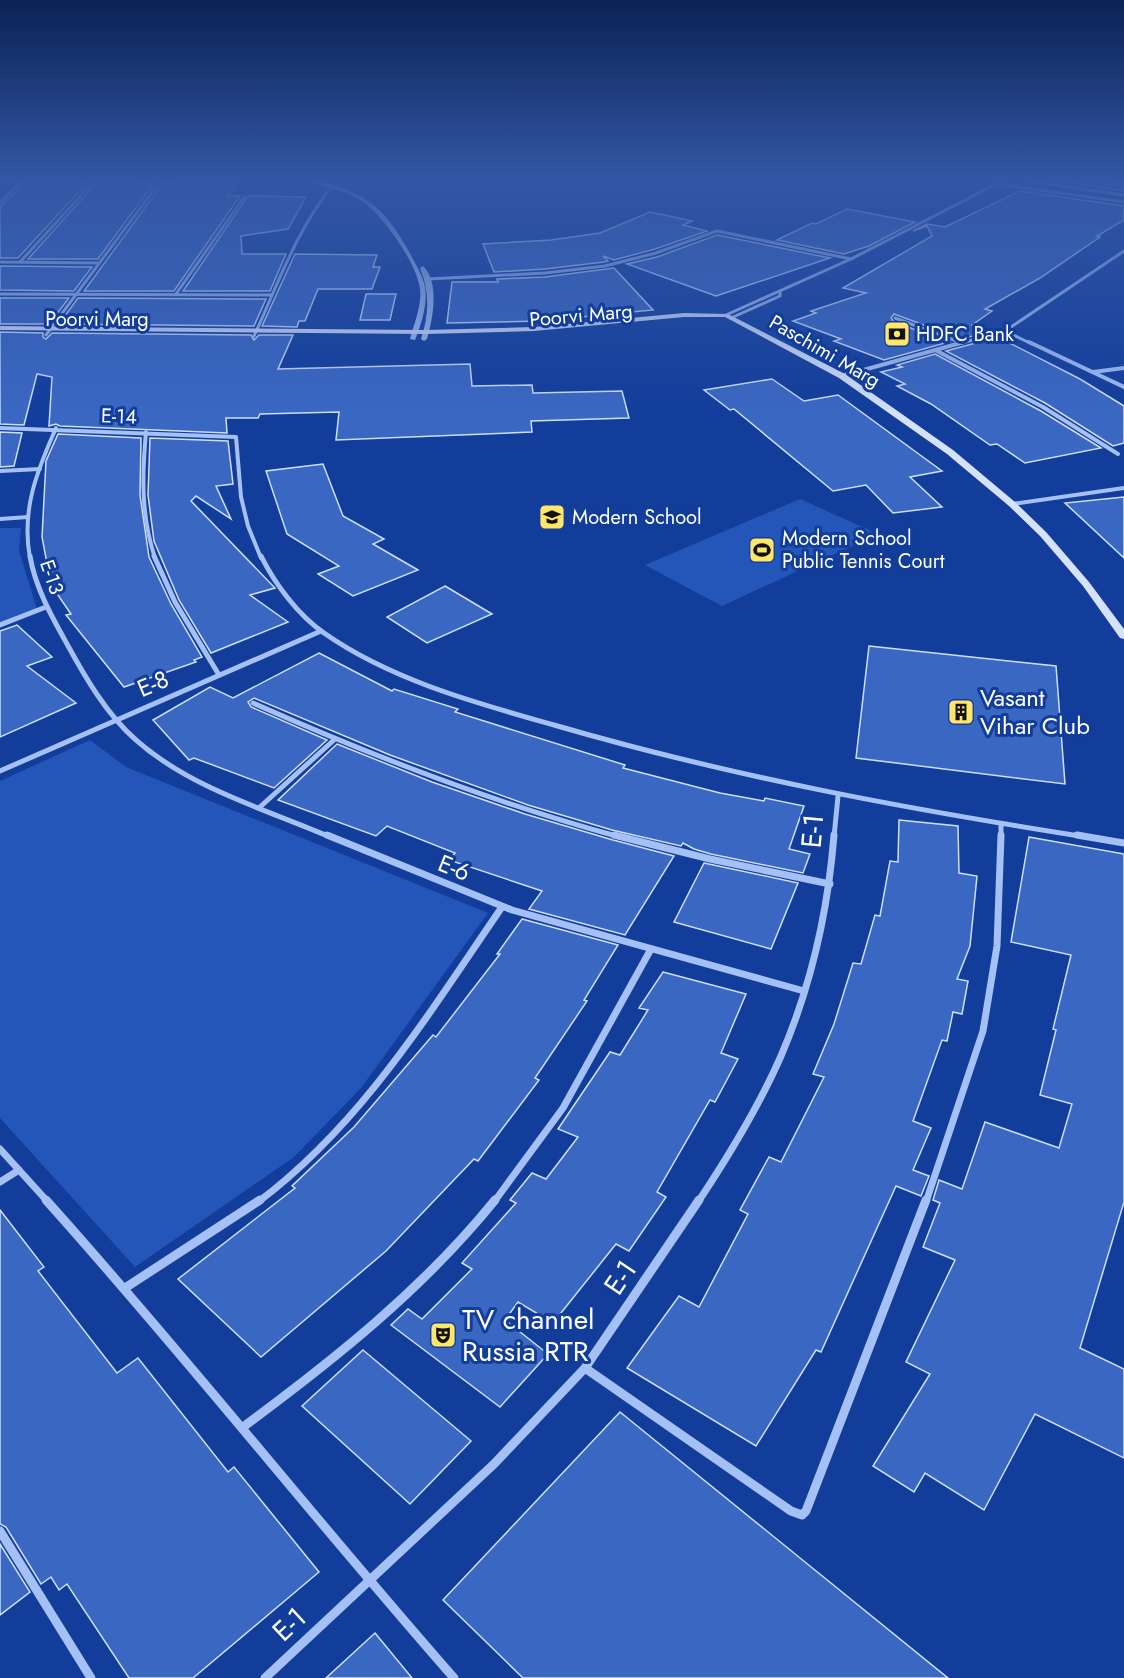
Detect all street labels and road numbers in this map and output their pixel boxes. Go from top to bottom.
street label: Poorvi Marg [528,297,634,334]
street label: Poorvi Marg [45,305,149,334]
street label: Paschimi Marg [764,308,886,395]
street label: E-14 [101,401,138,432]
street label: E-13 [32,556,71,599]
street label: E-8 [132,661,174,706]
street label: E-1 [791,812,834,850]
street label: E-6 [433,845,476,890]
street label: E-1 [594,1252,647,1303]
street label: E-1 [263,1598,316,1651]

